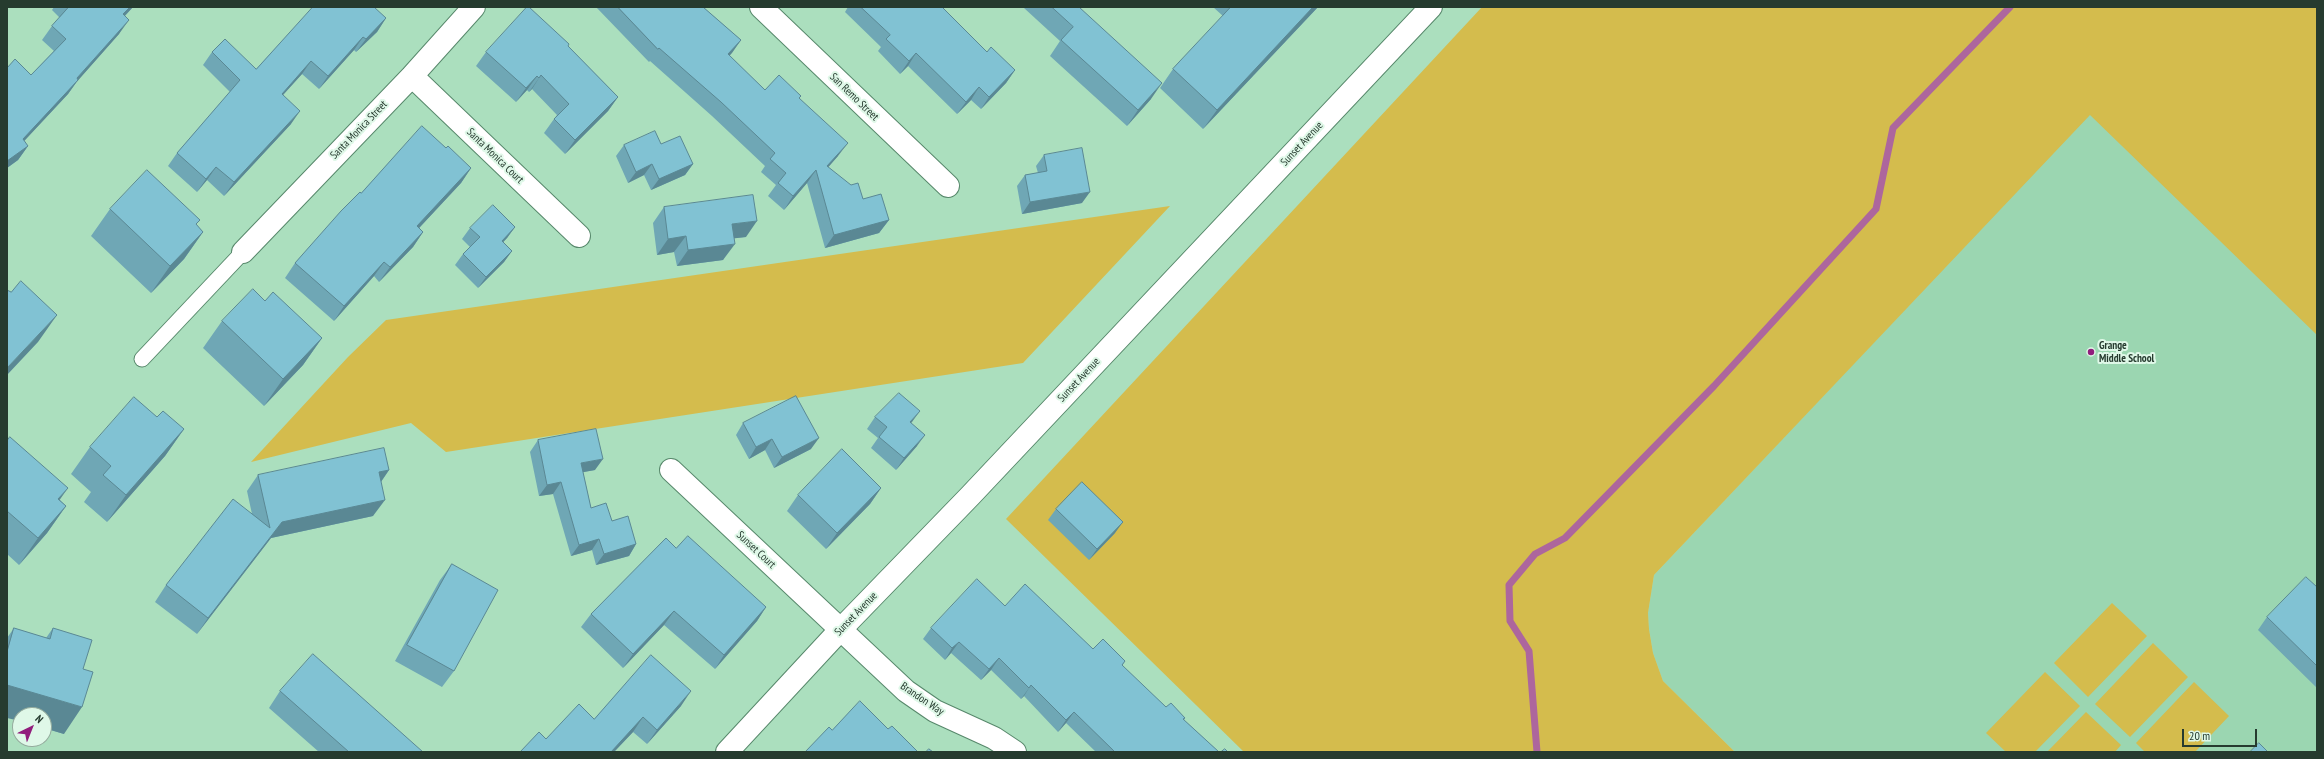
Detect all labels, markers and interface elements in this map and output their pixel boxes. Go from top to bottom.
street label: San Remo Street [827,70,881,124]
street label: Santa Monica Street [328,98,390,162]
street label: Sunset Avenue [1278,119,1326,169]
street label: Santa Monica Court [464,126,526,186]
place label: Grange Middle School [2099,339,2154,365]
marker: Grange Middle School [2086,347,2096,357]
street label: Sunset Avenue [1055,355,1103,405]
street label: Sunset Court [734,529,778,571]
street label: Sunset Avenue [832,589,880,639]
street label: Brandon Way [898,680,946,718]
north arrow [12,707,52,747]
text: N [33,712,46,726]
scale bar [2184,721,2259,747]
text: 20 m [2189,728,2210,743]

